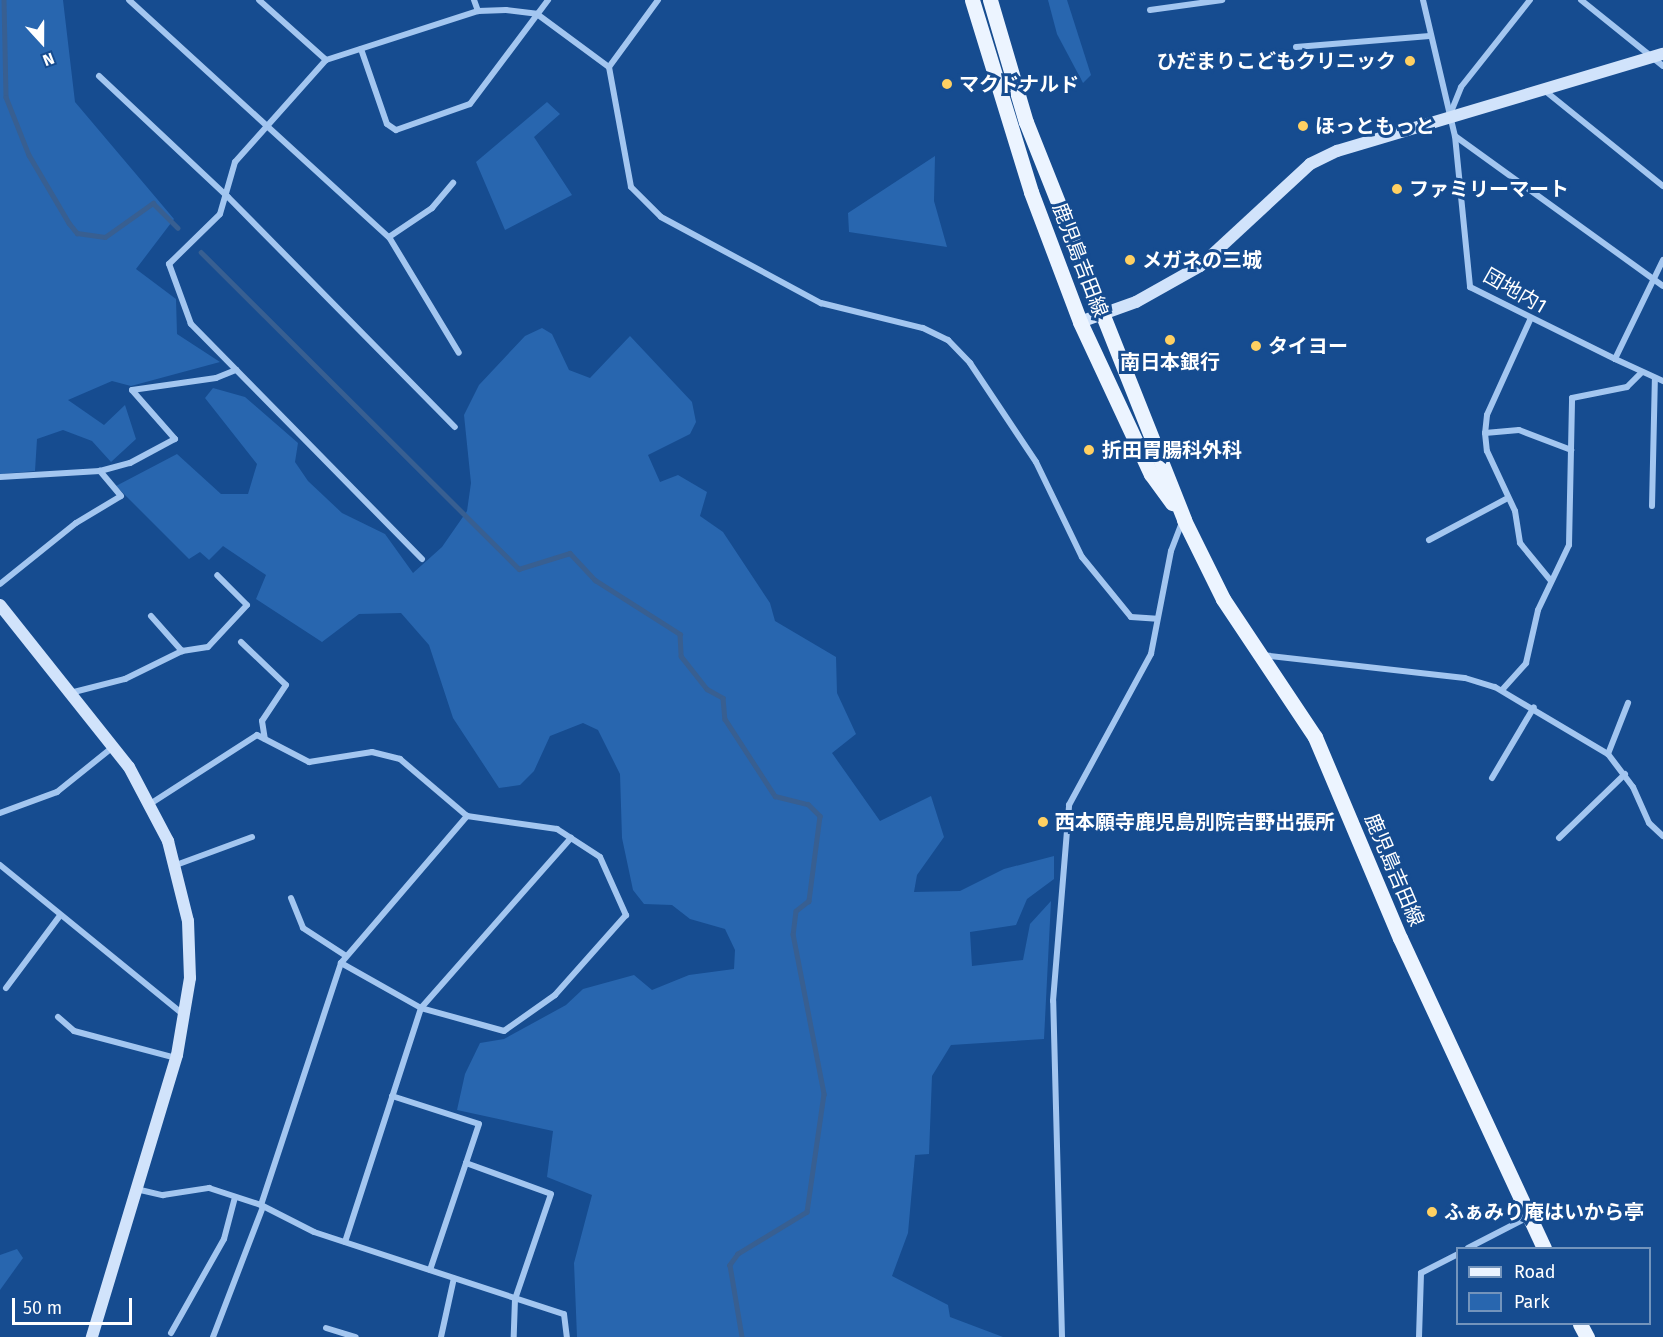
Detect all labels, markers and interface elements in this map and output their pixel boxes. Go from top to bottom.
north arrow [12,12,72,72]
text: N [40,48,57,70]
place label: ひだまりこどもクリニック [1156,49,1396,73]
marker: ひだまりこどもクリニック [1401,52,1419,70]
place label: マクドナルド [959,72,1079,96]
marker: マクドナルド [940,77,954,91]
place label: ほっともっと [1315,114,1435,138]
marker: ほっともっと [1296,119,1310,133]
place label: ファミリーマート [1409,177,1569,201]
marker: ファミリーマート [1390,182,1404,196]
street label: 鹿児島吉田線 [1047,200,1113,320]
place label: メガネの三城 [1142,248,1262,272]
marker: メガネの三城 [1123,253,1137,267]
street label: 団地内1 [1479,263,1551,319]
marker: 南日本銀行 [1163,333,1177,347]
place label: タイヨー [1268,334,1348,358]
marker: タイヨー [1249,339,1263,353]
place label: 南日本銀行 [1120,350,1220,374]
place label: 折田胃腸科外科 [1102,438,1242,462]
marker: 折田胃腸科外科 [1080,441,1098,459]
place label: 西本願寺鹿児島別院吉野出張所 [1055,810,1335,834]
street label: 鹿児島吉田線 [1360,810,1428,930]
marker: 西本願寺鹿児島別院吉野出張所 [1036,815,1050,829]
place label: ふぁみり庵はいから亭 [1444,1200,1644,1224]
marker: ふぁみり庵はいから亭 [1425,1205,1439,1219]
legend [1456,1247,1651,1325]
text: Road [1514,1261,1556,1283]
scale bar [15,1286,135,1324]
text: Park [1514,1291,1549,1313]
text: 50 m [23,1297,62,1319]

